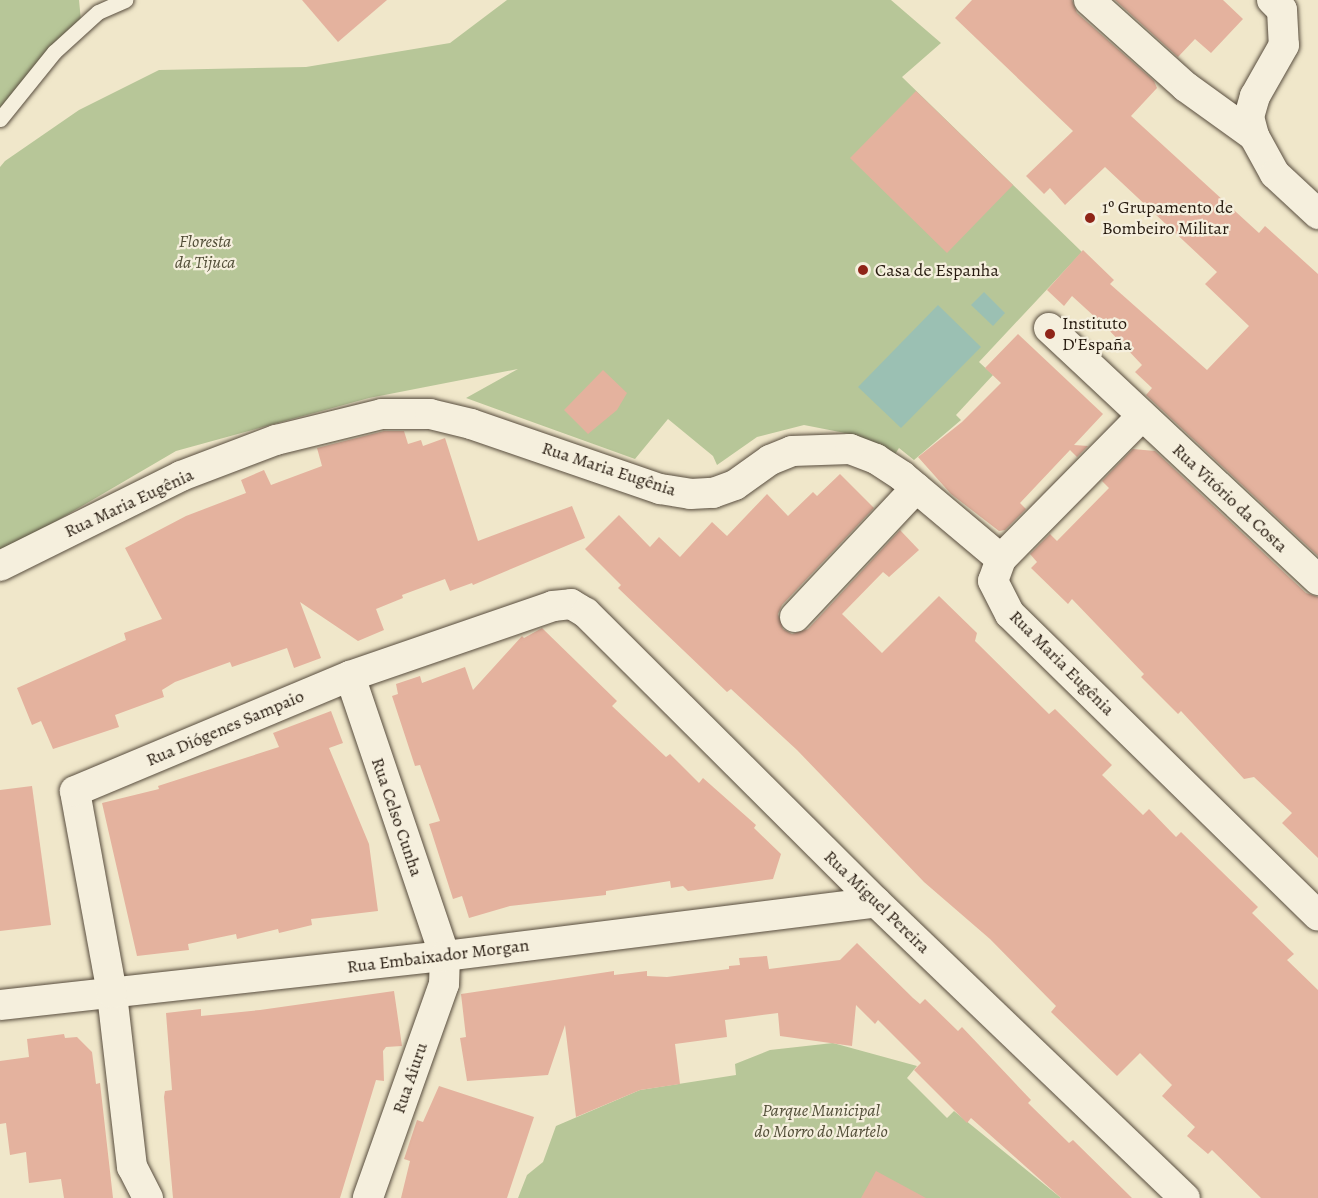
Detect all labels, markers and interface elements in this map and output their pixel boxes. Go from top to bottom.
place label: 1º Grupamento de Bombeiro Militar [1102,197,1233,240]
marker: 1º Grupamento de Bombeiro Militar [1083,211,1097,225]
park label: Floresta da Tijuca [175,231,235,274]
place label: Casa de Espanha [875,259,999,281]
marker: Casa de Espanha [856,263,870,277]
place label: Instituto D'España [1062,313,1132,356]
marker: Instituto D'España [1043,327,1057,341]
street label: Rua Maria Eugênia [539,437,679,501]
street label: Rua Vitório da Costa [1168,439,1292,557]
street label: Rua Maria Eugênia [61,464,197,542]
street label: Rua Maria Eugênia [1005,606,1119,720]
street label: Rua Diógenes Sampaio [143,685,307,771]
street label: Rua Celso Cunha [367,755,427,879]
street label: Rua Miguel Pereira [819,846,935,958]
street label: Rua Embaixador Morgan [346,934,530,978]
street label: Rua Aiuru [388,1040,432,1116]
park label: Parque Municipal do Morro do Martelo [754,1100,888,1142]

